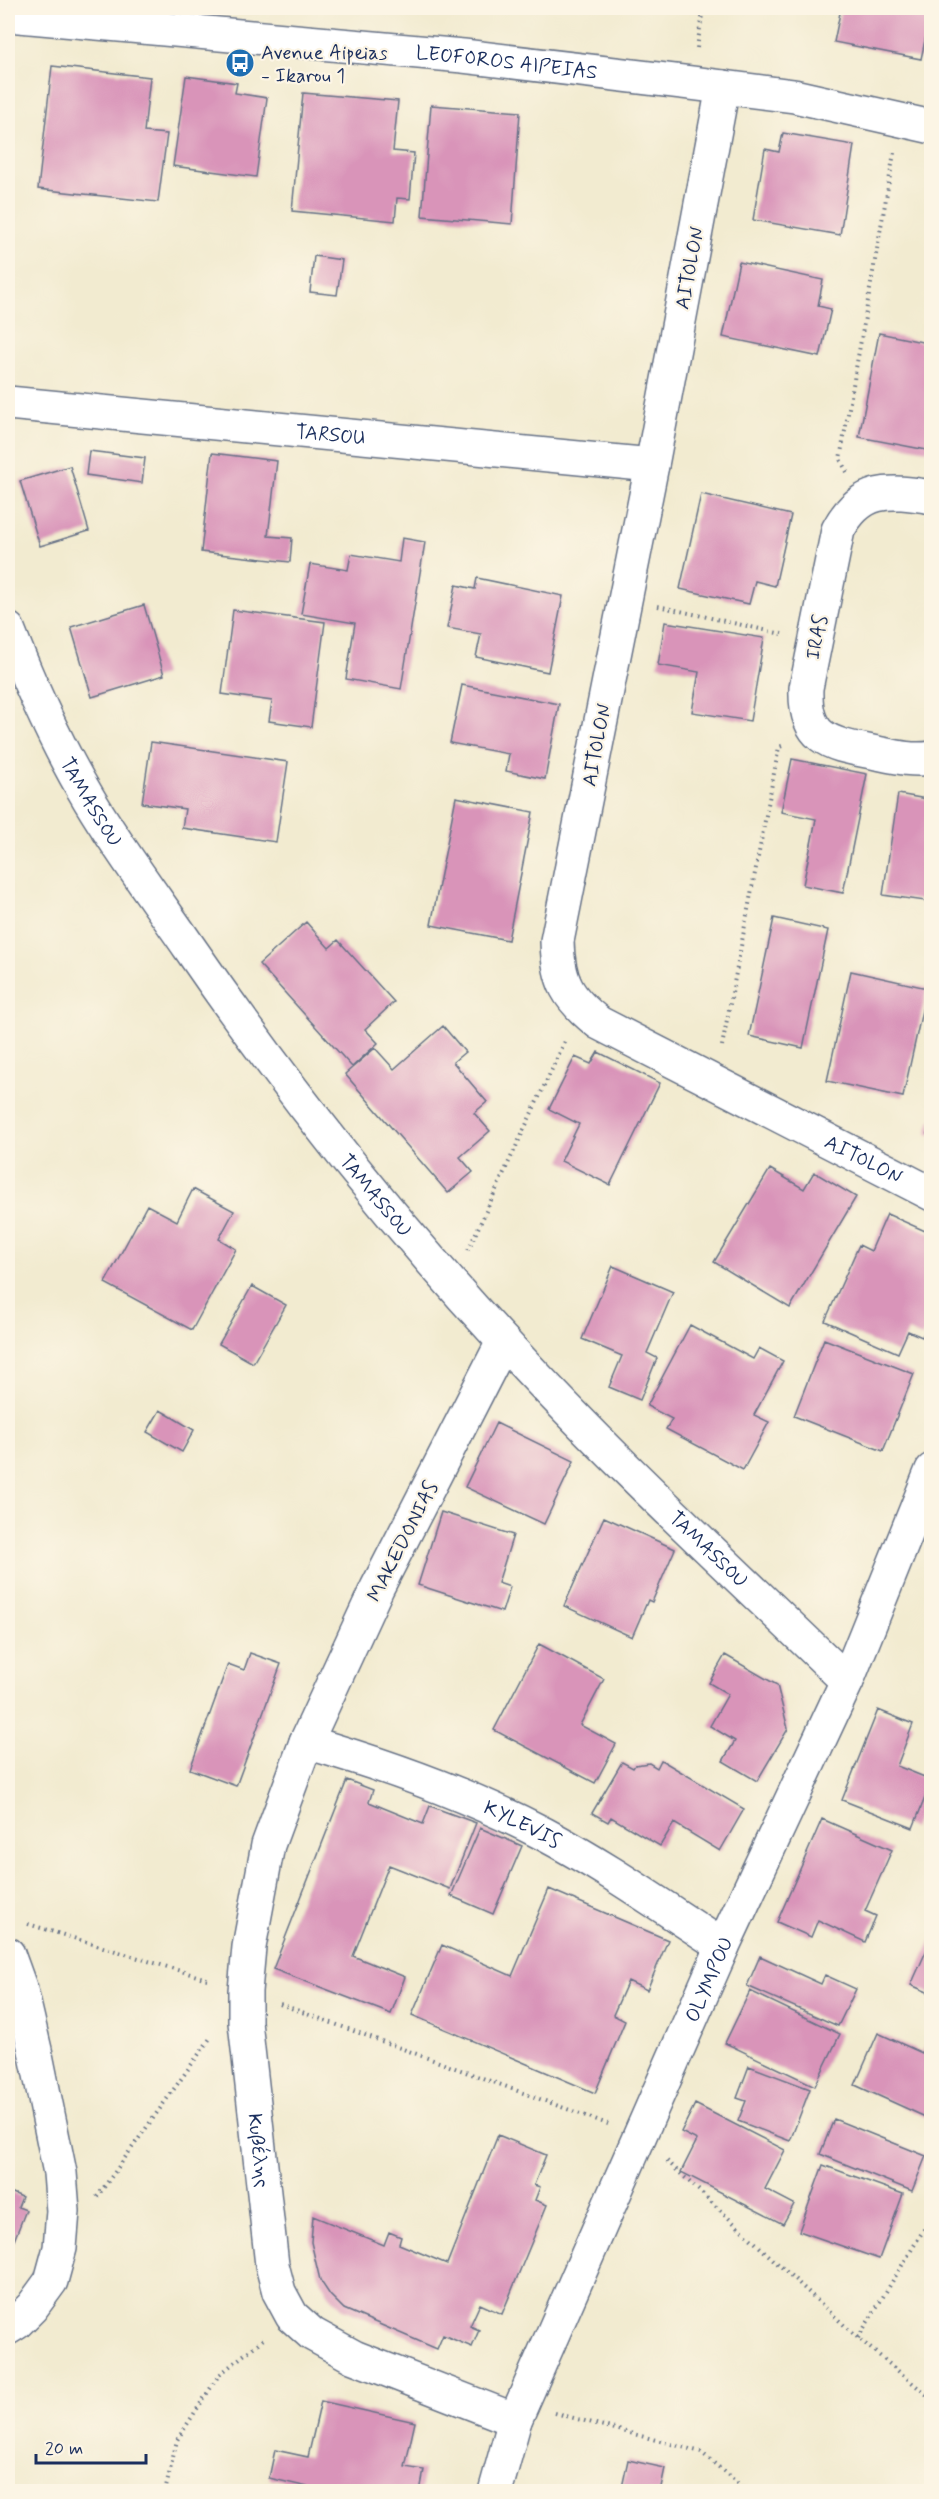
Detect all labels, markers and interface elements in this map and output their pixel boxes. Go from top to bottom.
place label: Avenue Aipeias - Ikarou 1 [261,40,388,90]
street label: LEOFOROS AIPEIAS [415,40,599,87]
bus stop icon: Avenue Aipeias - Ikarou 1 [224,47,256,79]
street label: AITOLON [669,225,712,312]
street label: TARSOU [294,419,367,452]
street label: IRAS [800,613,835,662]
street label: AITOLON [576,702,619,789]
street label: TAMASSOU [53,753,128,853]
street label: AITOLON [820,1129,906,1191]
street label: TAMASSOU [333,1149,417,1243]
street label: MAKEDONIAS [361,1477,445,1607]
street label: TAMASSOU [662,1505,753,1594]
street label: KYLEVIS [479,1795,566,1856]
street label: OLYMPOU [679,1933,740,2027]
street label: Κυβέλης [240,2112,275,2189]
scale bar [36,2427,146,2465]
text: 20 m [45,2437,83,2461]

